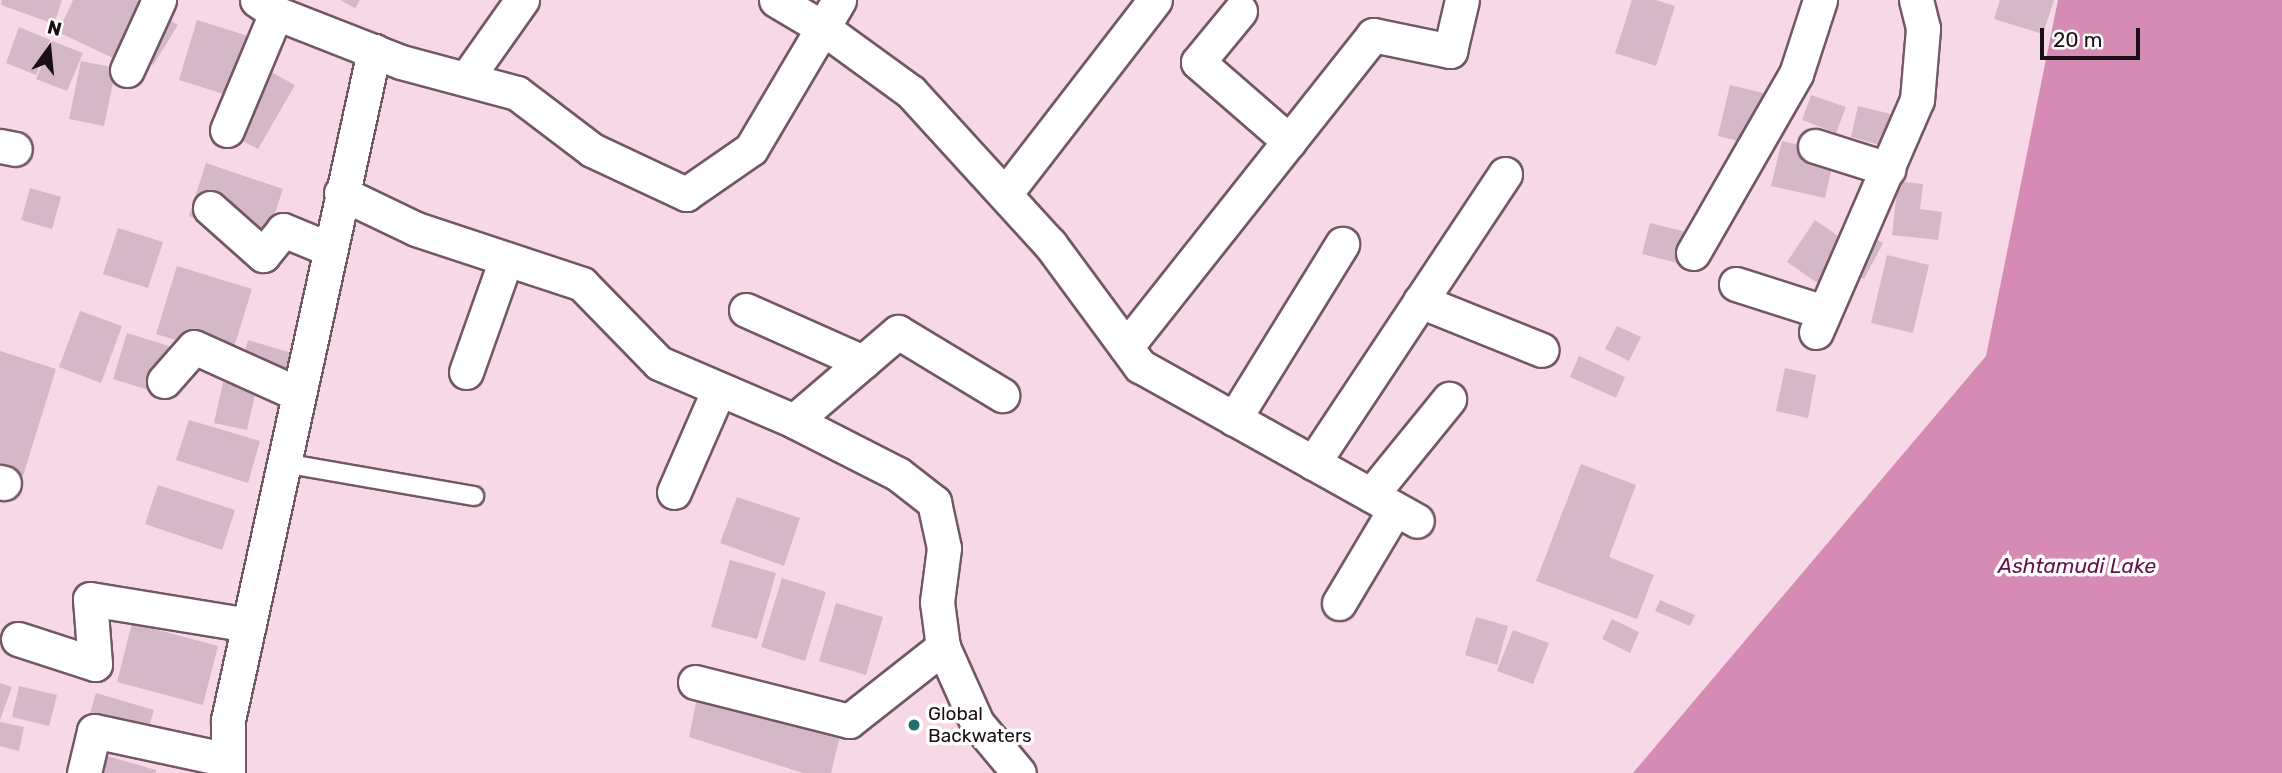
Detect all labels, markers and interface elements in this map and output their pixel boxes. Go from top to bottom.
north arrow [14,14,84,84]
scale bar [2044,14,2144,58]
text: N [45,15,64,41]
text: 20 m [2053,27,2102,52]
water label: Ashtamudi Lake [1998,553,2156,579]
place label: Global Backwaters [928,703,1032,747]
marker: Global Backwaters [906,717,922,733]

